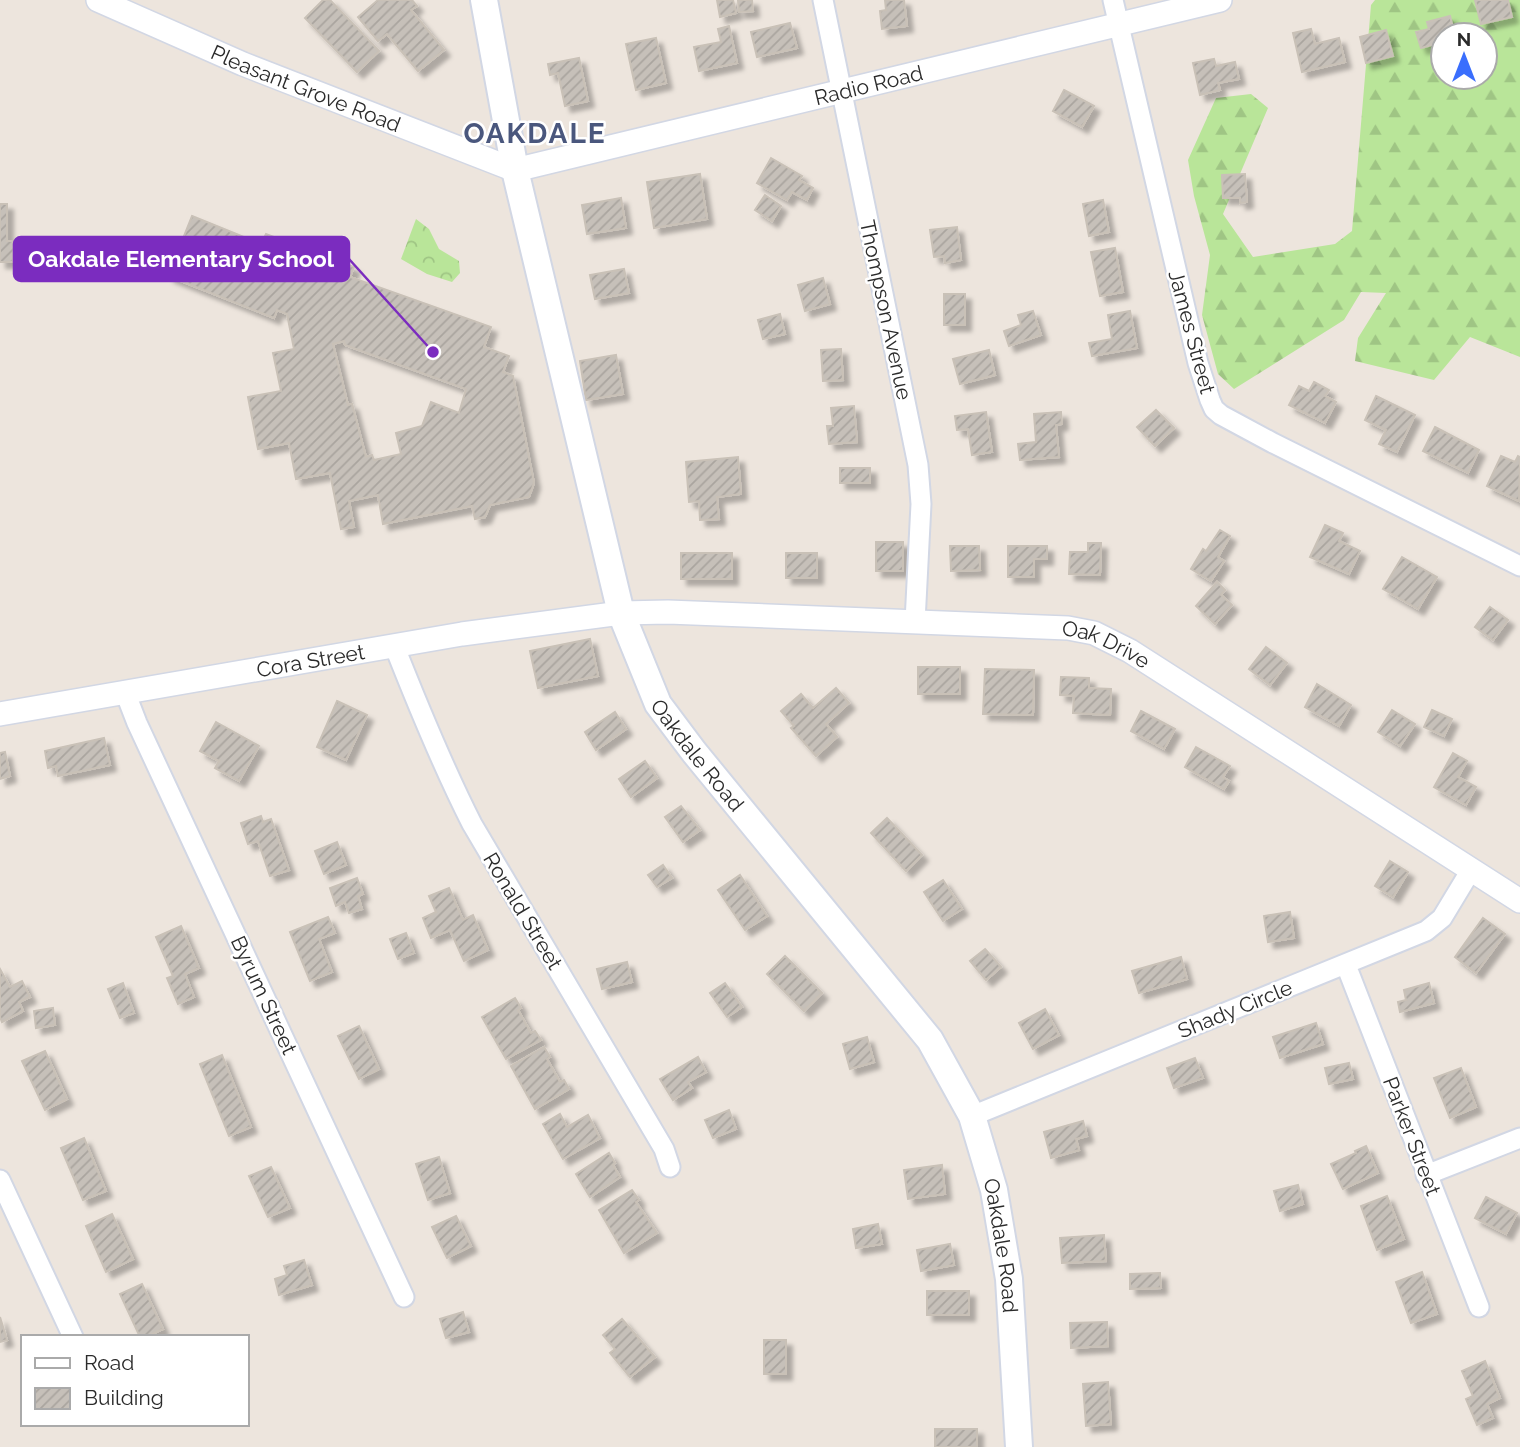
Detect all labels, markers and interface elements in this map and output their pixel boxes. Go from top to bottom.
north arrow [1429,21,1499,91]
text: N [1457,28,1471,50]
street label: Pleasant Grove Road [207,39,404,137]
street label: Radio Road [812,60,925,110]
district label: OAKDALE [463,117,607,150]
street label: Thompson Avenue [855,218,917,402]
callout: Oakdale Elementary School [14,237,349,281]
text: Oakdale Elementary School [28,245,335,272]
street label: James Street [1164,268,1220,396]
street label: Oak Drive [1060,615,1155,673]
street label: Cora Street [254,639,366,682]
street label: Oakdale Road [646,694,750,816]
street label: Ronald Street [478,848,568,974]
street label: Byrum Street [226,932,302,1058]
street label: Shady Circle [1174,975,1296,1043]
street label: Parker Street [1378,1073,1446,1199]
street label: Oakdale Road [979,1175,1023,1314]
legend [21,1335,248,1426]
text: Road [84,1350,134,1375]
text: Building [84,1385,164,1410]

